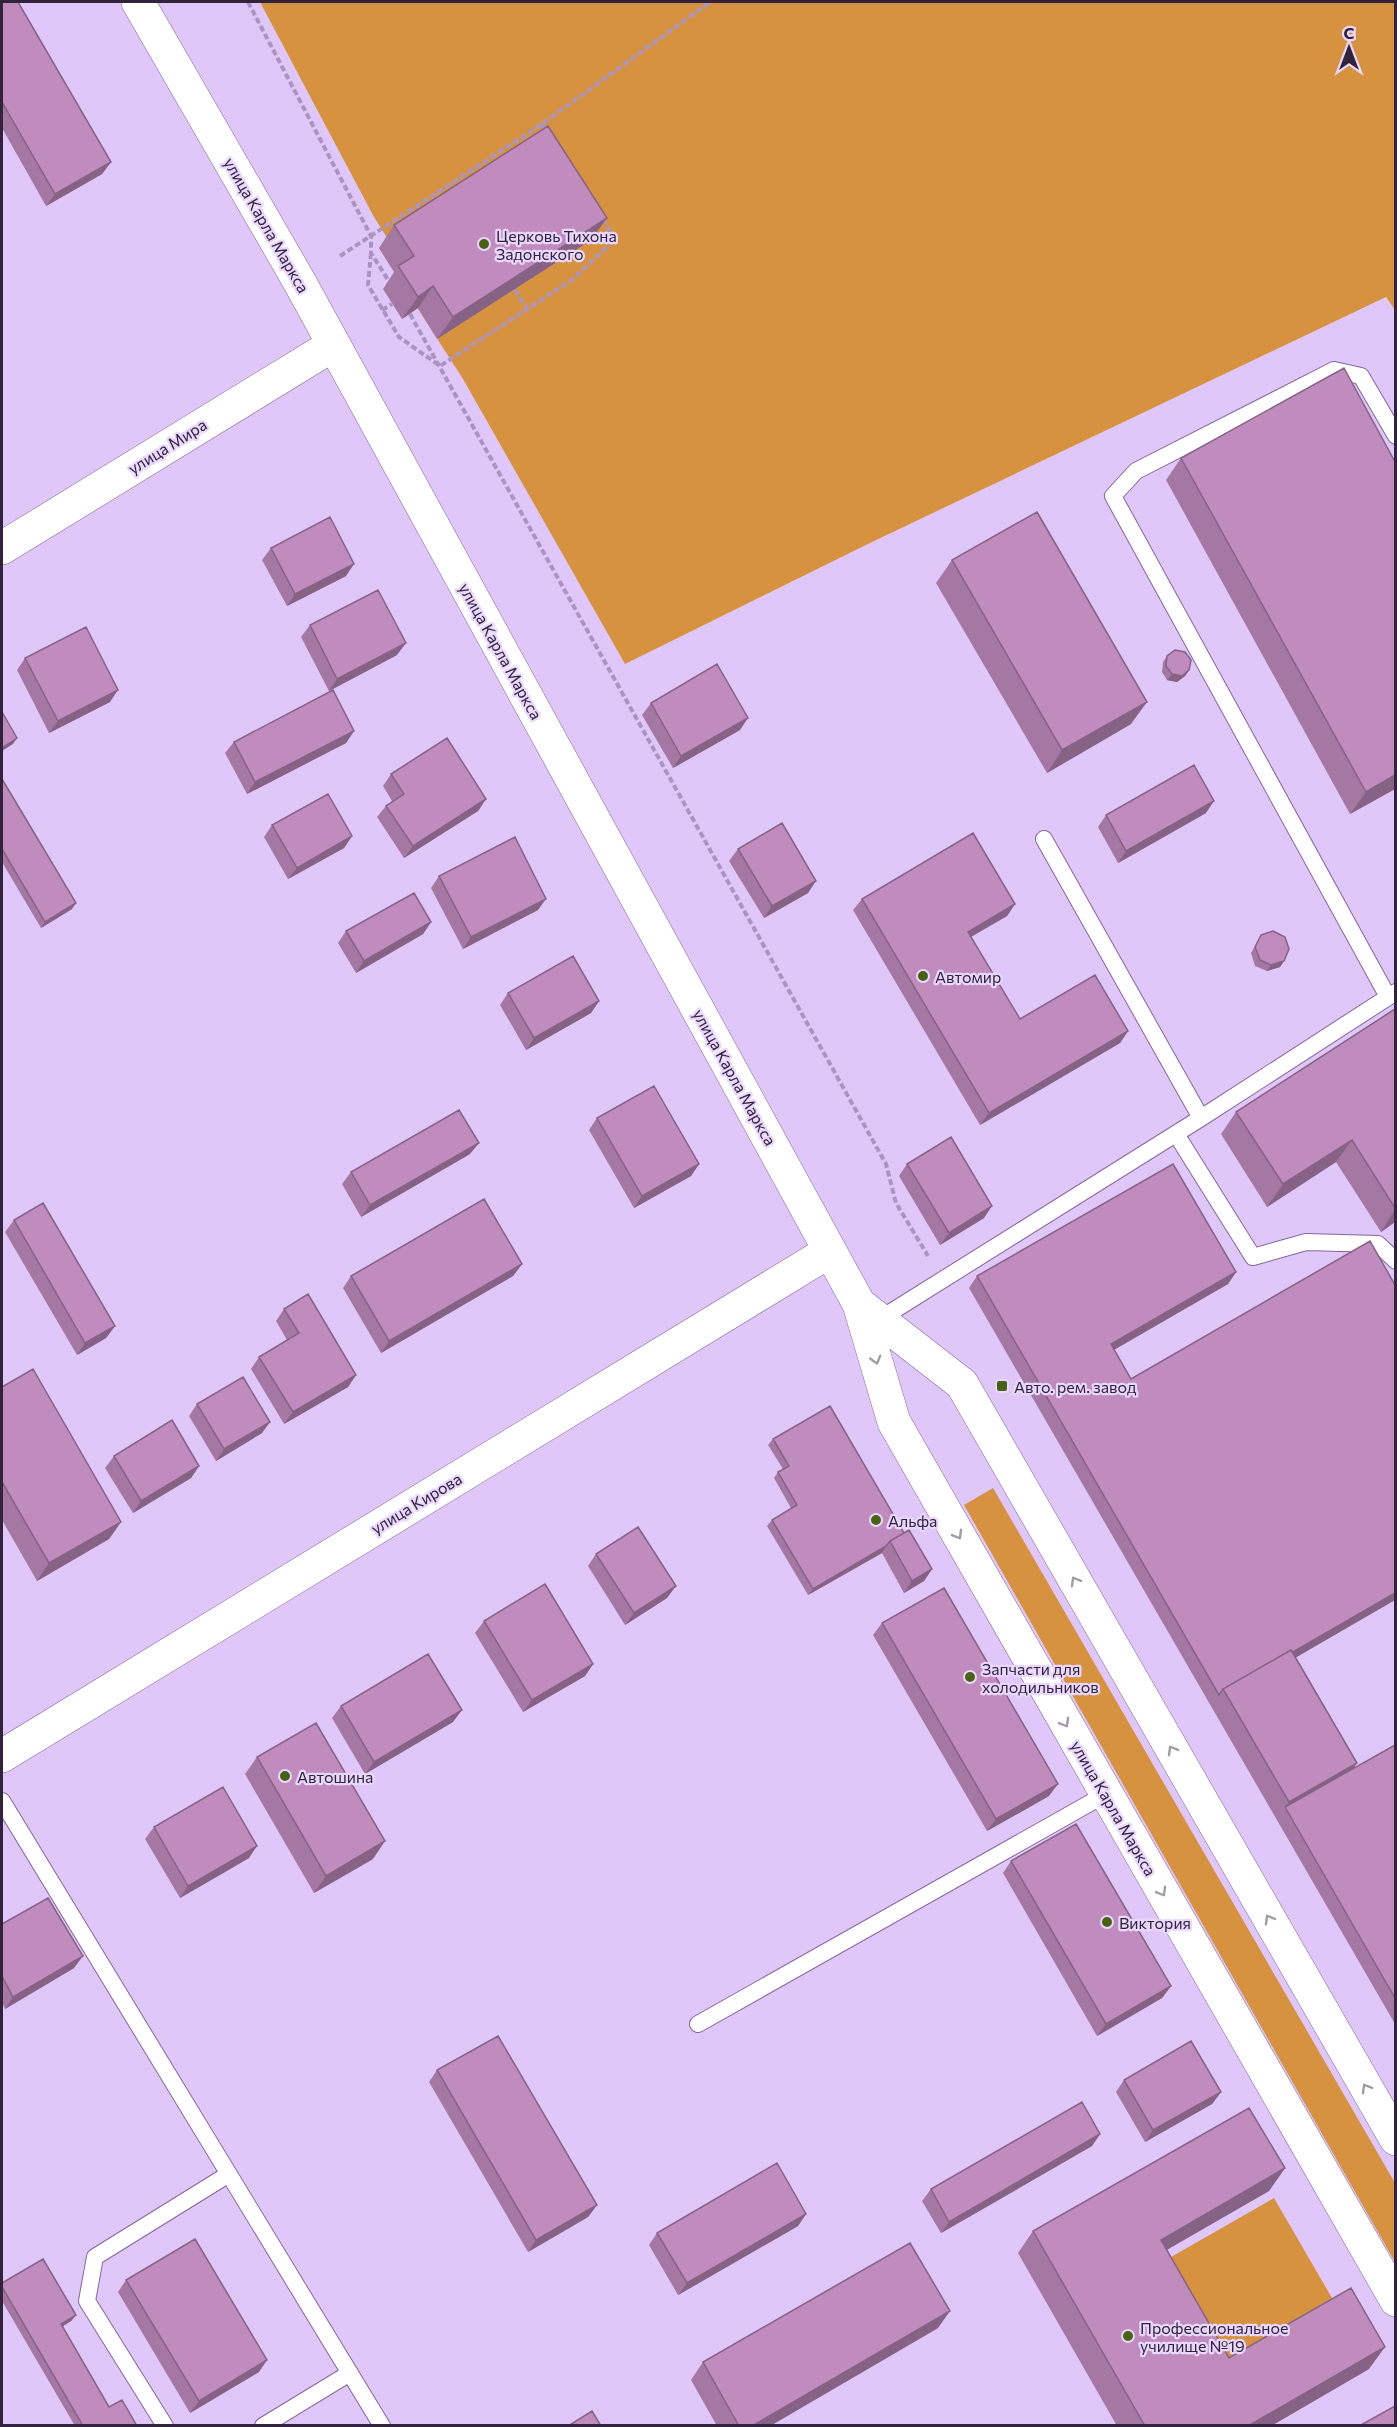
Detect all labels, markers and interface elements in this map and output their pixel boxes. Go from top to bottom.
north arrow [1319,18,1379,78]
text: С [1344,23,1355,42]
street label: улица Карла Маркса [221,154,313,296]
place label: Церковь Тихона Задонского [496,226,617,263]
marker: Церковь Тихона Задонского [477,237,491,251]
street label: улица Мира [124,414,210,478]
street label: улица Карла Маркса [456,579,546,723]
place label: Автомир [935,967,1001,986]
marker: Автомир [916,969,930,983]
street label: улица Карла Маркса [690,1005,780,1149]
one-way arrow [868,1355,881,1365]
place label: Авто. рем. завод [1014,1377,1137,1396]
marker: Авто. рем. завод [995,1379,1009,1393]
street label: улица Кирова [367,1468,465,1538]
place label: Альфа [888,1511,937,1530]
marker: Альфа [869,1513,883,1527]
one-way arrow [951,1529,962,1539]
one-way arrow [1071,1576,1082,1587]
place label: Запчасти для холодильников [982,1659,1099,1696]
marker: Запчасти для холодильников [963,1670,977,1684]
one-way arrow [1058,1716,1070,1727]
street label: улица Карла Маркса [1068,1737,1160,1879]
one-way arrow [1168,1746,1179,1756]
place label: Автошина [297,1767,373,1786]
marker: Автошина [278,1769,292,1783]
one-way arrow [1155,1886,1166,1896]
place label: Виктория [1119,1913,1191,1932]
marker: Виктория [1100,1915,1114,1929]
one-way arrow [1265,1915,1277,1925]
one-way arrow [1362,2084,1374,2094]
place label: Профессиональное училище №19 [1140,2318,1288,2355]
marker: Профессиональное училище №19 [1121,2329,1135,2343]

